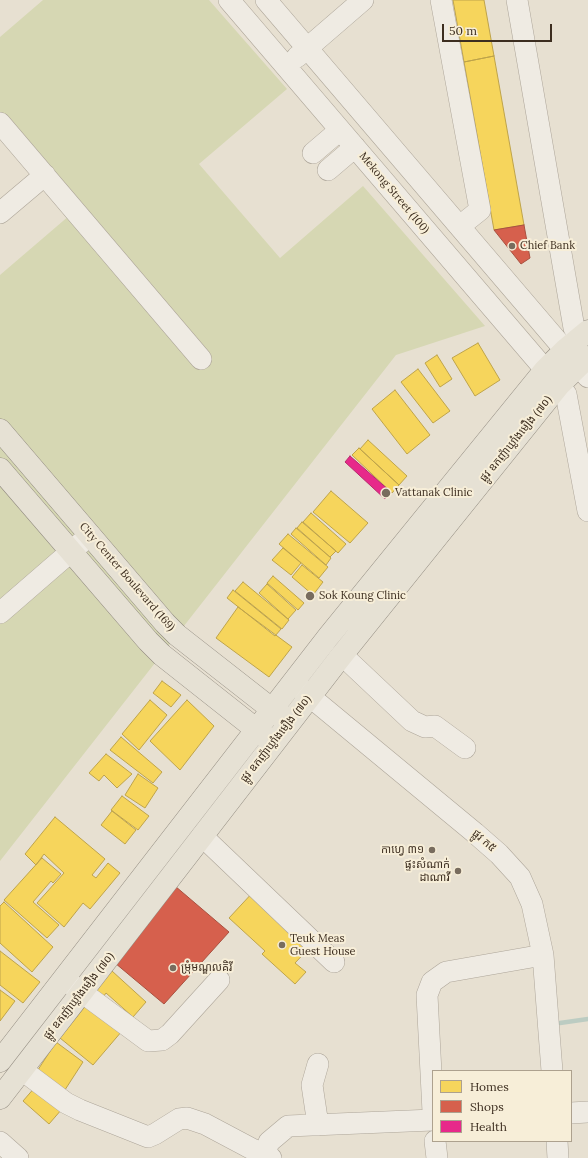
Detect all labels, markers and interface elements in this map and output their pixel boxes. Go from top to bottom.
scale bar [444,16,554,42]
text: 50 m [449,23,477,38]
street label: Mekong Street (100) [356,150,432,236]
place label: Chief Bank [520,239,575,253]
marker: Chief Bank [507,241,517,251]
street label: ផ្លូវ ឧកញ៉ាឃ្លាំងមឿង (៧០) [477,393,555,485]
place label: Vattanak Clinic [395,486,472,500]
marker: Vattanak Clinic [380,487,392,499]
street label: City Center Boulevard (169) [76,520,178,634]
place label: Sok Koung Clinic [319,589,406,603]
marker: Sok Koung Clinic [304,590,316,602]
street label: ផ្លូវ ឧកញ៉ាឃ្លាំងមឿង (៧០) [238,693,314,785]
street label: ផ្លូវ ក៥ [469,827,499,855]
place label: កាហ្វេ ៣១ [381,843,424,857]
marker: កាហ្វេ ៣១ [427,845,437,855]
place label: ផ្ទះសំណាក់ ដាណាវី [405,858,450,884]
marker: ផ្ទះសំណាក់ ដាណាវី [453,866,463,876]
place label: Teuk Meas Guest House [290,932,356,958]
marker: Teuk Meas Guest House [277,940,287,950]
street label: ផ្លូវ ឧកញ៉ាឃ្លាំងមឿង (៧០) [41,950,117,1042]
place label: ម្រុំមណ្ឌលគិរី [181,961,232,975]
marker: ម្រុំមណ្ឌលគិរី [168,963,178,973]
legend [432,1070,572,1142]
text: Homes [470,1079,509,1094]
text: Shops [470,1099,504,1114]
text: Health [470,1119,507,1134]

